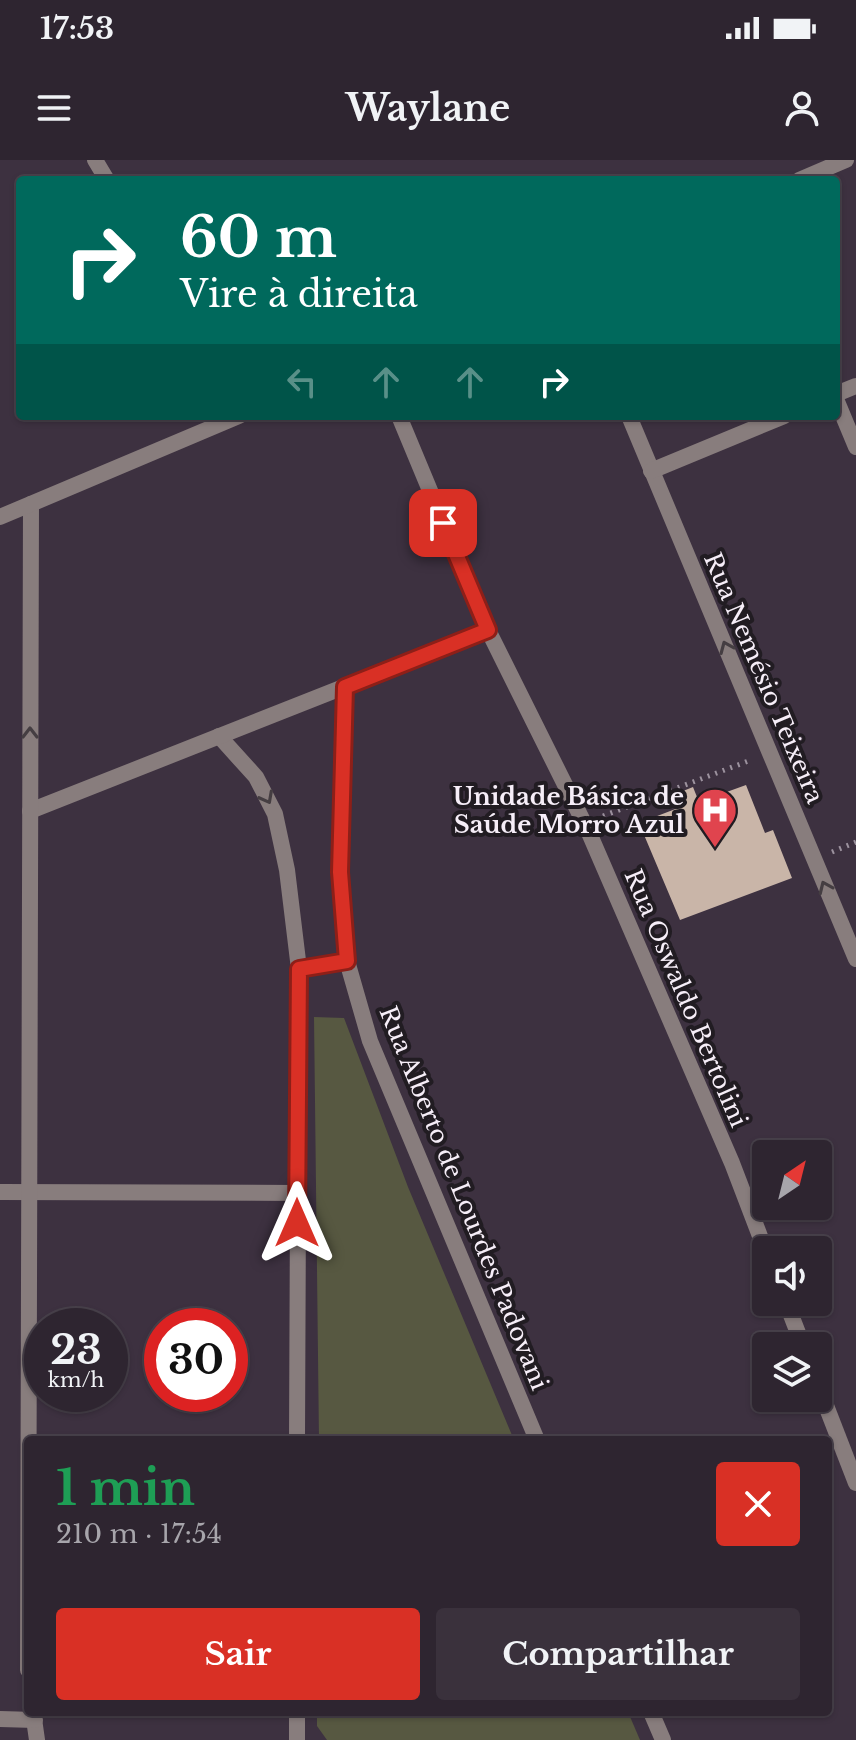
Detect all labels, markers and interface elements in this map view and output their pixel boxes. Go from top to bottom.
text: 17:53 [40,10,114,47]
icon: menu [32,86,76,130]
text: Waylane [346,86,510,131]
icon: person [780,86,824,130]
text: 60 m [180,203,337,272]
icon: right [48,208,152,312]
text: Vire à direita [180,272,418,317]
icon: left [280,360,324,404]
icon: ahead [364,360,408,404]
icon: ahead [448,360,492,404]
icon: right [532,360,576,404]
pin [409,489,477,557]
icon: arrive [421,501,465,545]
street label: Rua Nemésio Teixeira [698,548,830,808]
one-way arrow [719,641,736,655]
one-way arrow [21,726,39,739]
place label: Unidade Básica de Saúde Morro Azul [453,782,684,839]
hospital icon: Unidade Básica de Saúde Morro Azul [691,786,739,849]
one-way arrow [257,789,272,804]
street label: Rua Oswaldo Bertolini [618,865,754,1131]
one-way arrow [818,881,834,896]
street label: Rua Alberto de Lourdes Padovani [374,1002,554,1394]
north arrow [752,1140,832,1220]
map controls [752,1140,832,1412]
position arrow [255,1181,339,1265]
button: sound [752,1236,832,1316]
speed limit sign: 30 [144,1308,248,1412]
text: 23 [50,1325,102,1375]
button: layers [752,1332,832,1412]
text: km/h [48,1368,104,1392]
text: 1 min [56,1458,195,1518]
button: close [716,1462,800,1546]
text: 210 m · 17:54 [56,1518,222,1550]
button: Sair [56,1608,420,1700]
button: Compartilhar [436,1608,800,1700]

